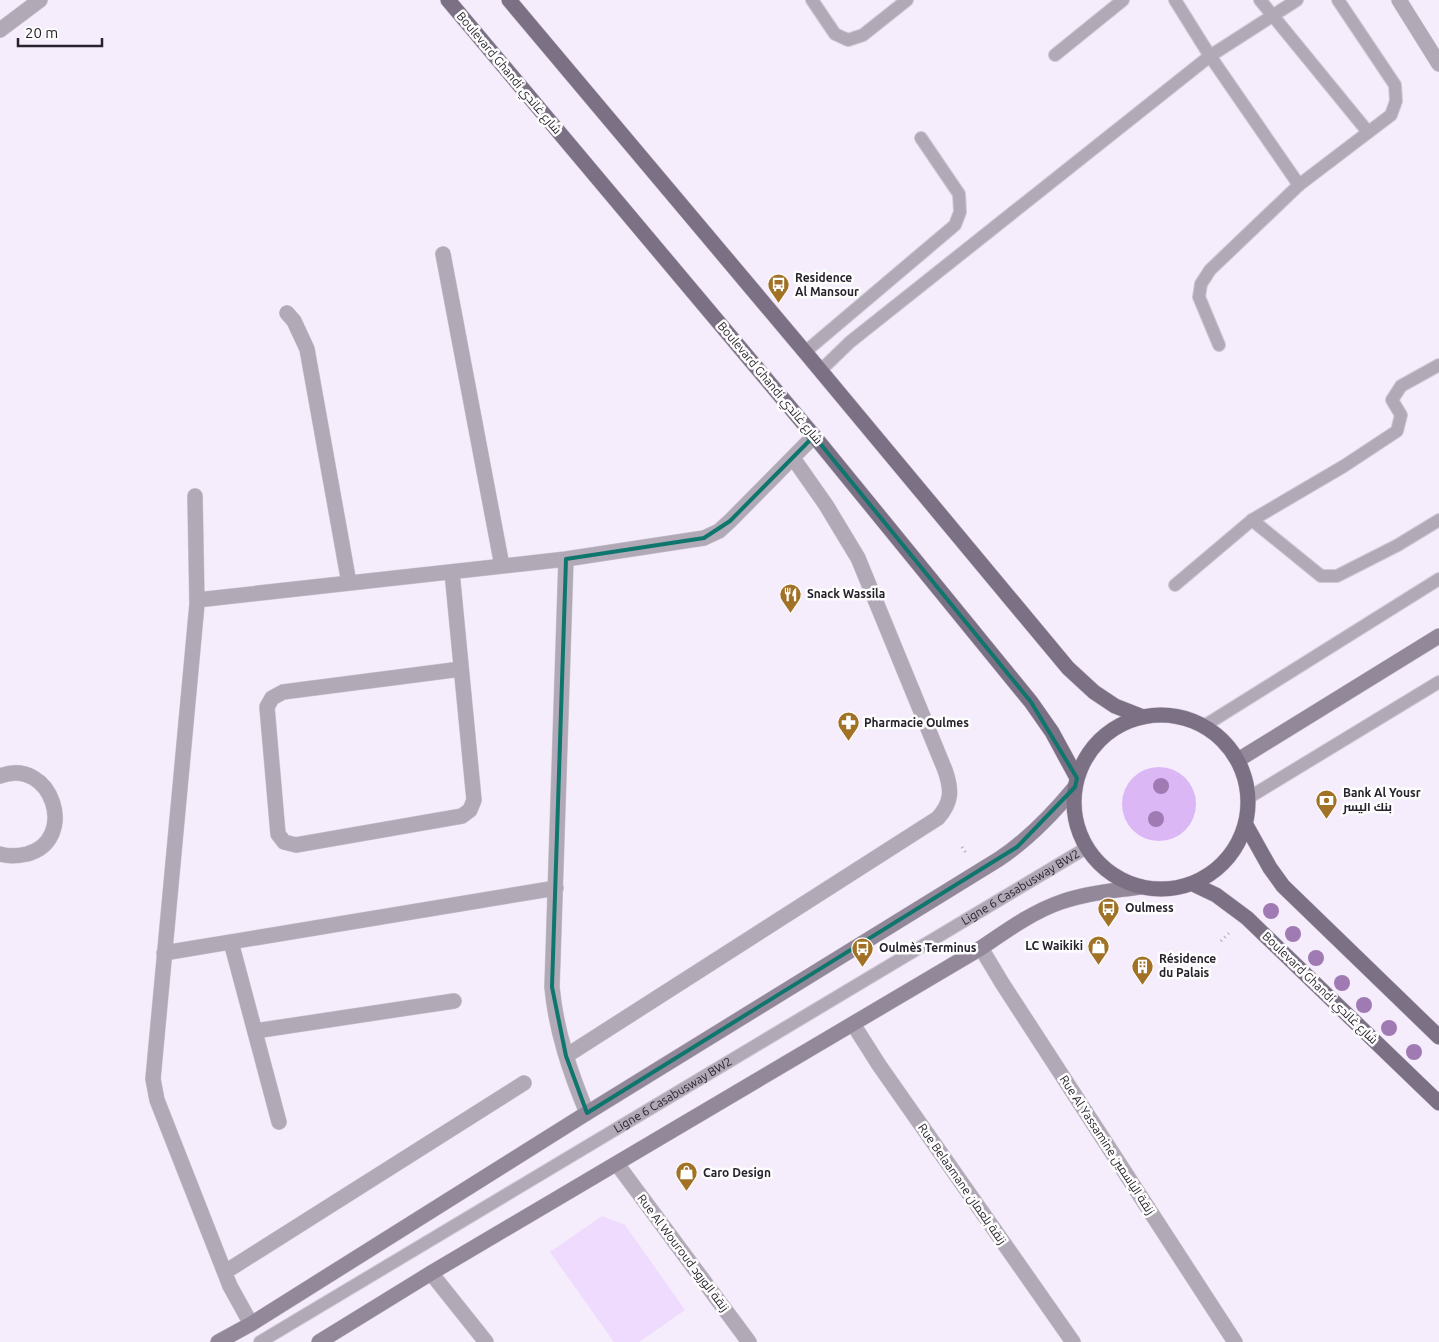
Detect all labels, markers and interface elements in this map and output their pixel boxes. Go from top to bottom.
street label: Boulevard Ghandi شارع غاندي [451,9,564,139]
scale bar [18,15,101,47]
text: 20 m [25,24,58,41]
place label: Residence Al Mansour [795,271,859,298]
bus stop icon: Residence Al Mansour [767,273,791,304]
street label: Boulevard Ghandi شارع غاندي [712,319,825,449]
restaurant icon: Snack Wassila [779,582,803,613]
place label: Snack Wassila [807,587,885,600]
pharmacy icon: Pharmacie Oulmes [836,711,860,742]
place label: Pharmacie Oulmes [864,716,969,729]
place label: Bank Al Yousr بنك اليسر [1342,786,1421,815]
bank icon: Bank Al Yousr بنك اليسر [1315,788,1339,819]
street label: Ligne 6 Casabusway BW2 [959,847,1082,927]
bus stop icon: Oulmess [1097,896,1121,927]
place label: Oulmess [1125,901,1174,914]
street label: Boulevard Ghandi شارع غاندي [1257,929,1381,1049]
shop icon: LC Waikiki [1087,934,1111,965]
bus stop icon: Oulmès Terminus [851,936,875,967]
place label: LC Waikiki [1025,939,1083,952]
place label: Oulmès Terminus [879,941,977,954]
place label: Résidence du Palais [1159,952,1216,979]
building icon: Résidence du Palais [1131,954,1155,985]
street label: Ligne 6 Casabusway BW2 [611,1054,734,1135]
street label: Rue Al Yassamine زنقة الياسمين [1057,1073,1157,1217]
street label: Rue Belaamane زنقة بلعمان [915,1121,1009,1247]
shop icon: Caro Design [675,1161,699,1192]
place label: Caro Design [703,1166,771,1179]
street label: Rue Al Wouroud زنقة الورود [634,1192,732,1314]

